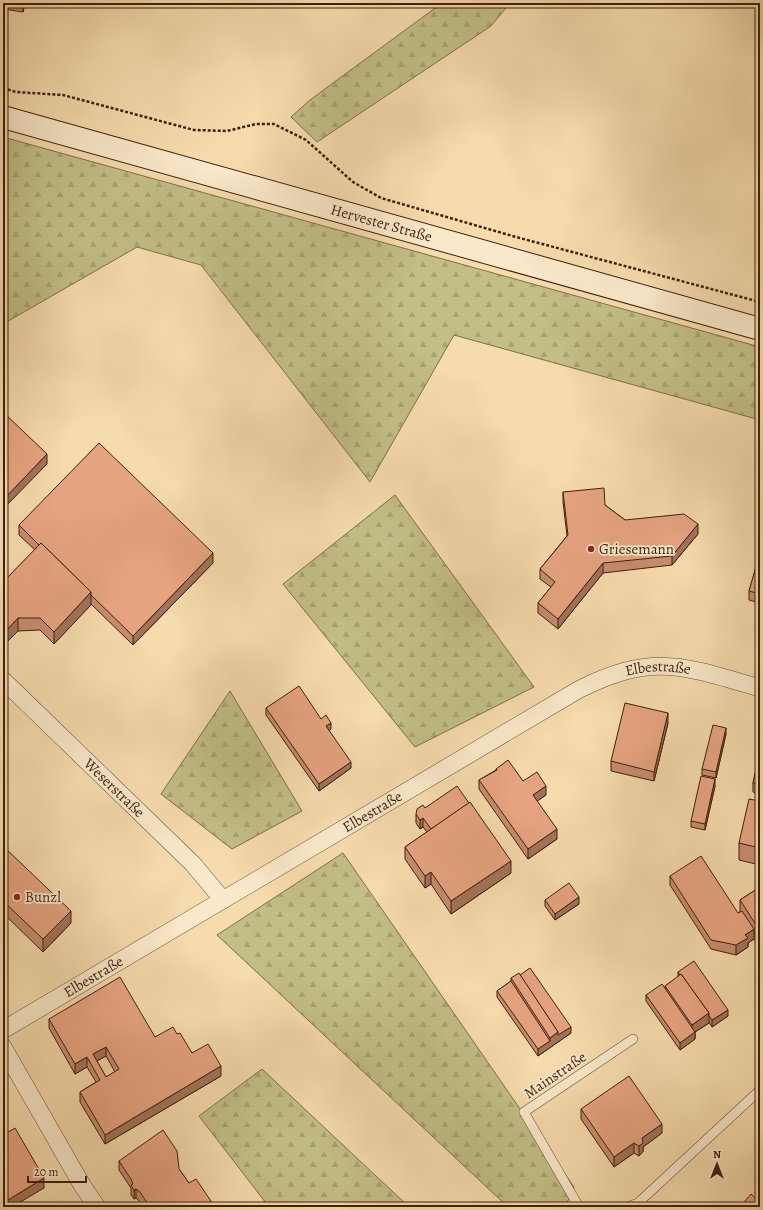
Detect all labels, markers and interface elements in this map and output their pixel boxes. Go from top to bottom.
street label: Hervester Straße [328,199,435,247]
place label: Griesemann [599,539,674,559]
marker: Griesemann [586,544,596,554]
street label: Elbestraße [623,656,693,681]
street label: Weserstraße [79,753,149,822]
street label: Elbestraße [339,786,406,837]
place label: Bunzl [25,887,61,907]
marker: Bunzl [12,892,22,902]
street label: Elbestraße [60,951,127,1002]
street label: Mainstraße [520,1047,590,1103]
north arrow [697,1144,737,1184]
text: N [713,1147,721,1162]
scale bar [28,1158,86,1184]
text: 20 m [34,1164,58,1180]

